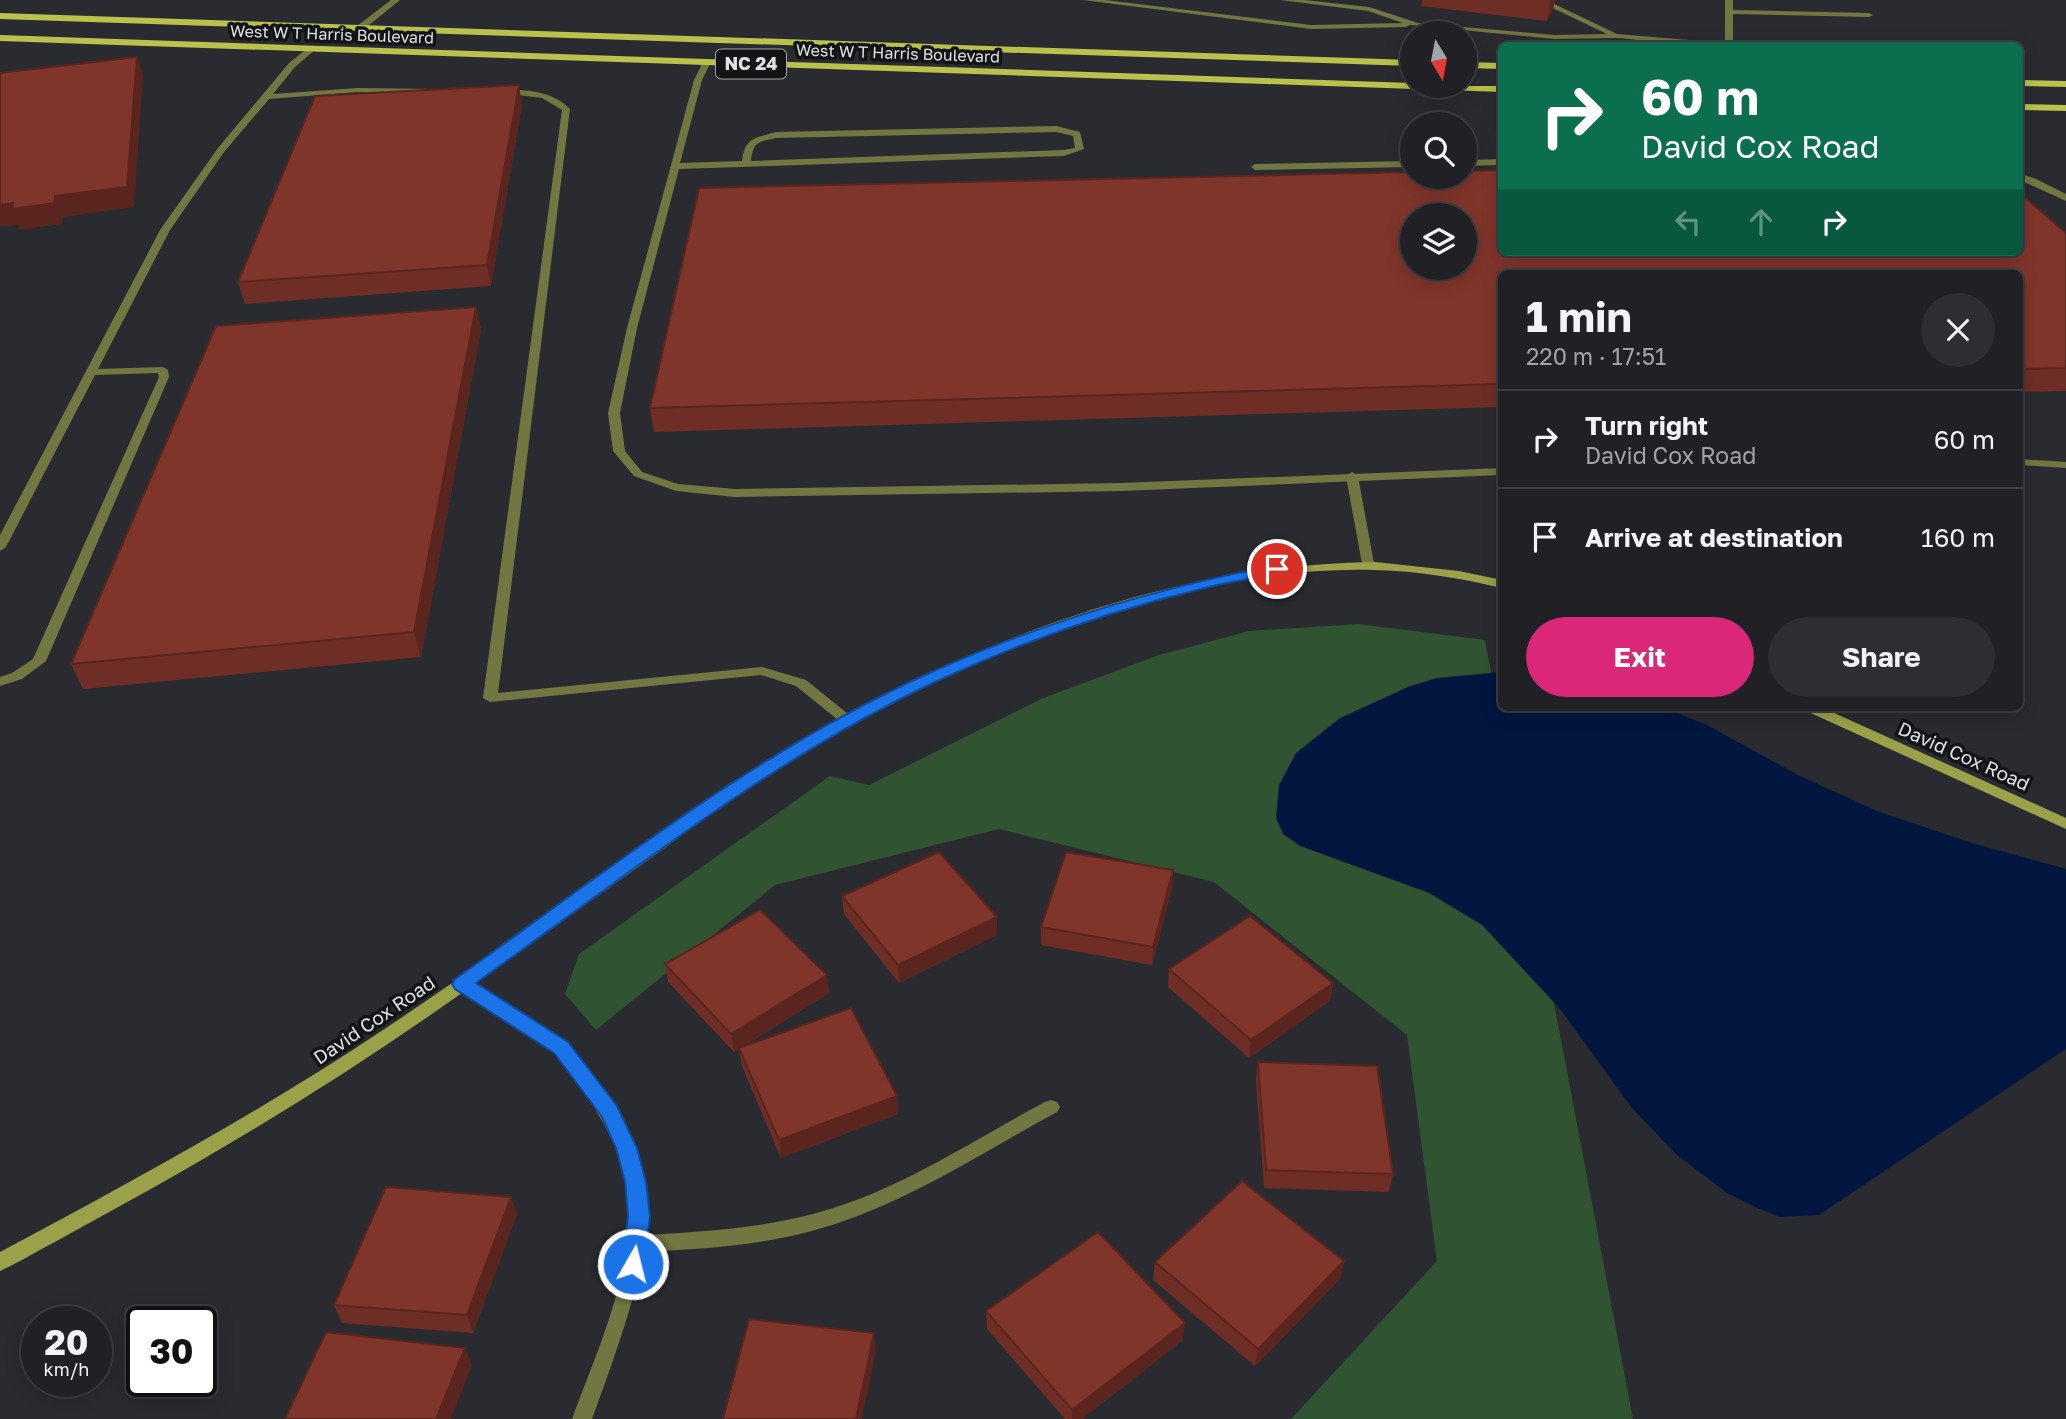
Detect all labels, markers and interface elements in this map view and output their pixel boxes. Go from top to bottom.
street label: West W T Harris Boulevard [230,20,434,48]
north arrow [1400,21,1477,98]
map controls [1400,21,1477,280]
street label: West W T Harris Boulevard [796,39,1000,67]
road number: NC 24 [716,50,786,78]
text: 60 m [1641,67,1759,126]
icon: right [1526,70,1617,161]
button: search [1400,112,1477,189]
text: David Cox Road [1641,127,1879,165]
button: layers [1400,203,1477,280]
icon: left [1669,203,1707,241]
icon: ahead [1742,203,1780,241]
icon: right [1815,203,1853,241]
text: 1 min [1526,291,1632,341]
button: close [1921,293,1995,367]
text: 220 m · 17:51 [1526,342,1666,370]
text: Turn right [1585,410,1708,441]
icon: right [1526,420,1564,458]
text: 60 m [1934,424,1995,455]
text: David Cox Road [1585,441,1756,469]
icon: arrive [1526,518,1564,556]
text: Arrive at destination [1585,522,1843,553]
text: 160 m [1921,522,1995,553]
pin [1247,539,1307,599]
icon: arrive [1258,550,1296,588]
button: Exit [1526,617,1754,697]
button: Share [1768,617,1995,697]
street label: David Cox Road [1895,716,2034,795]
street label: David Cox Road [309,970,439,1069]
position arrow [596,1227,670,1301]
speed limit sign: 30 [126,1306,217,1397]
text: 20 [44,1321,89,1363]
text: km/h [44,1358,89,1380]

